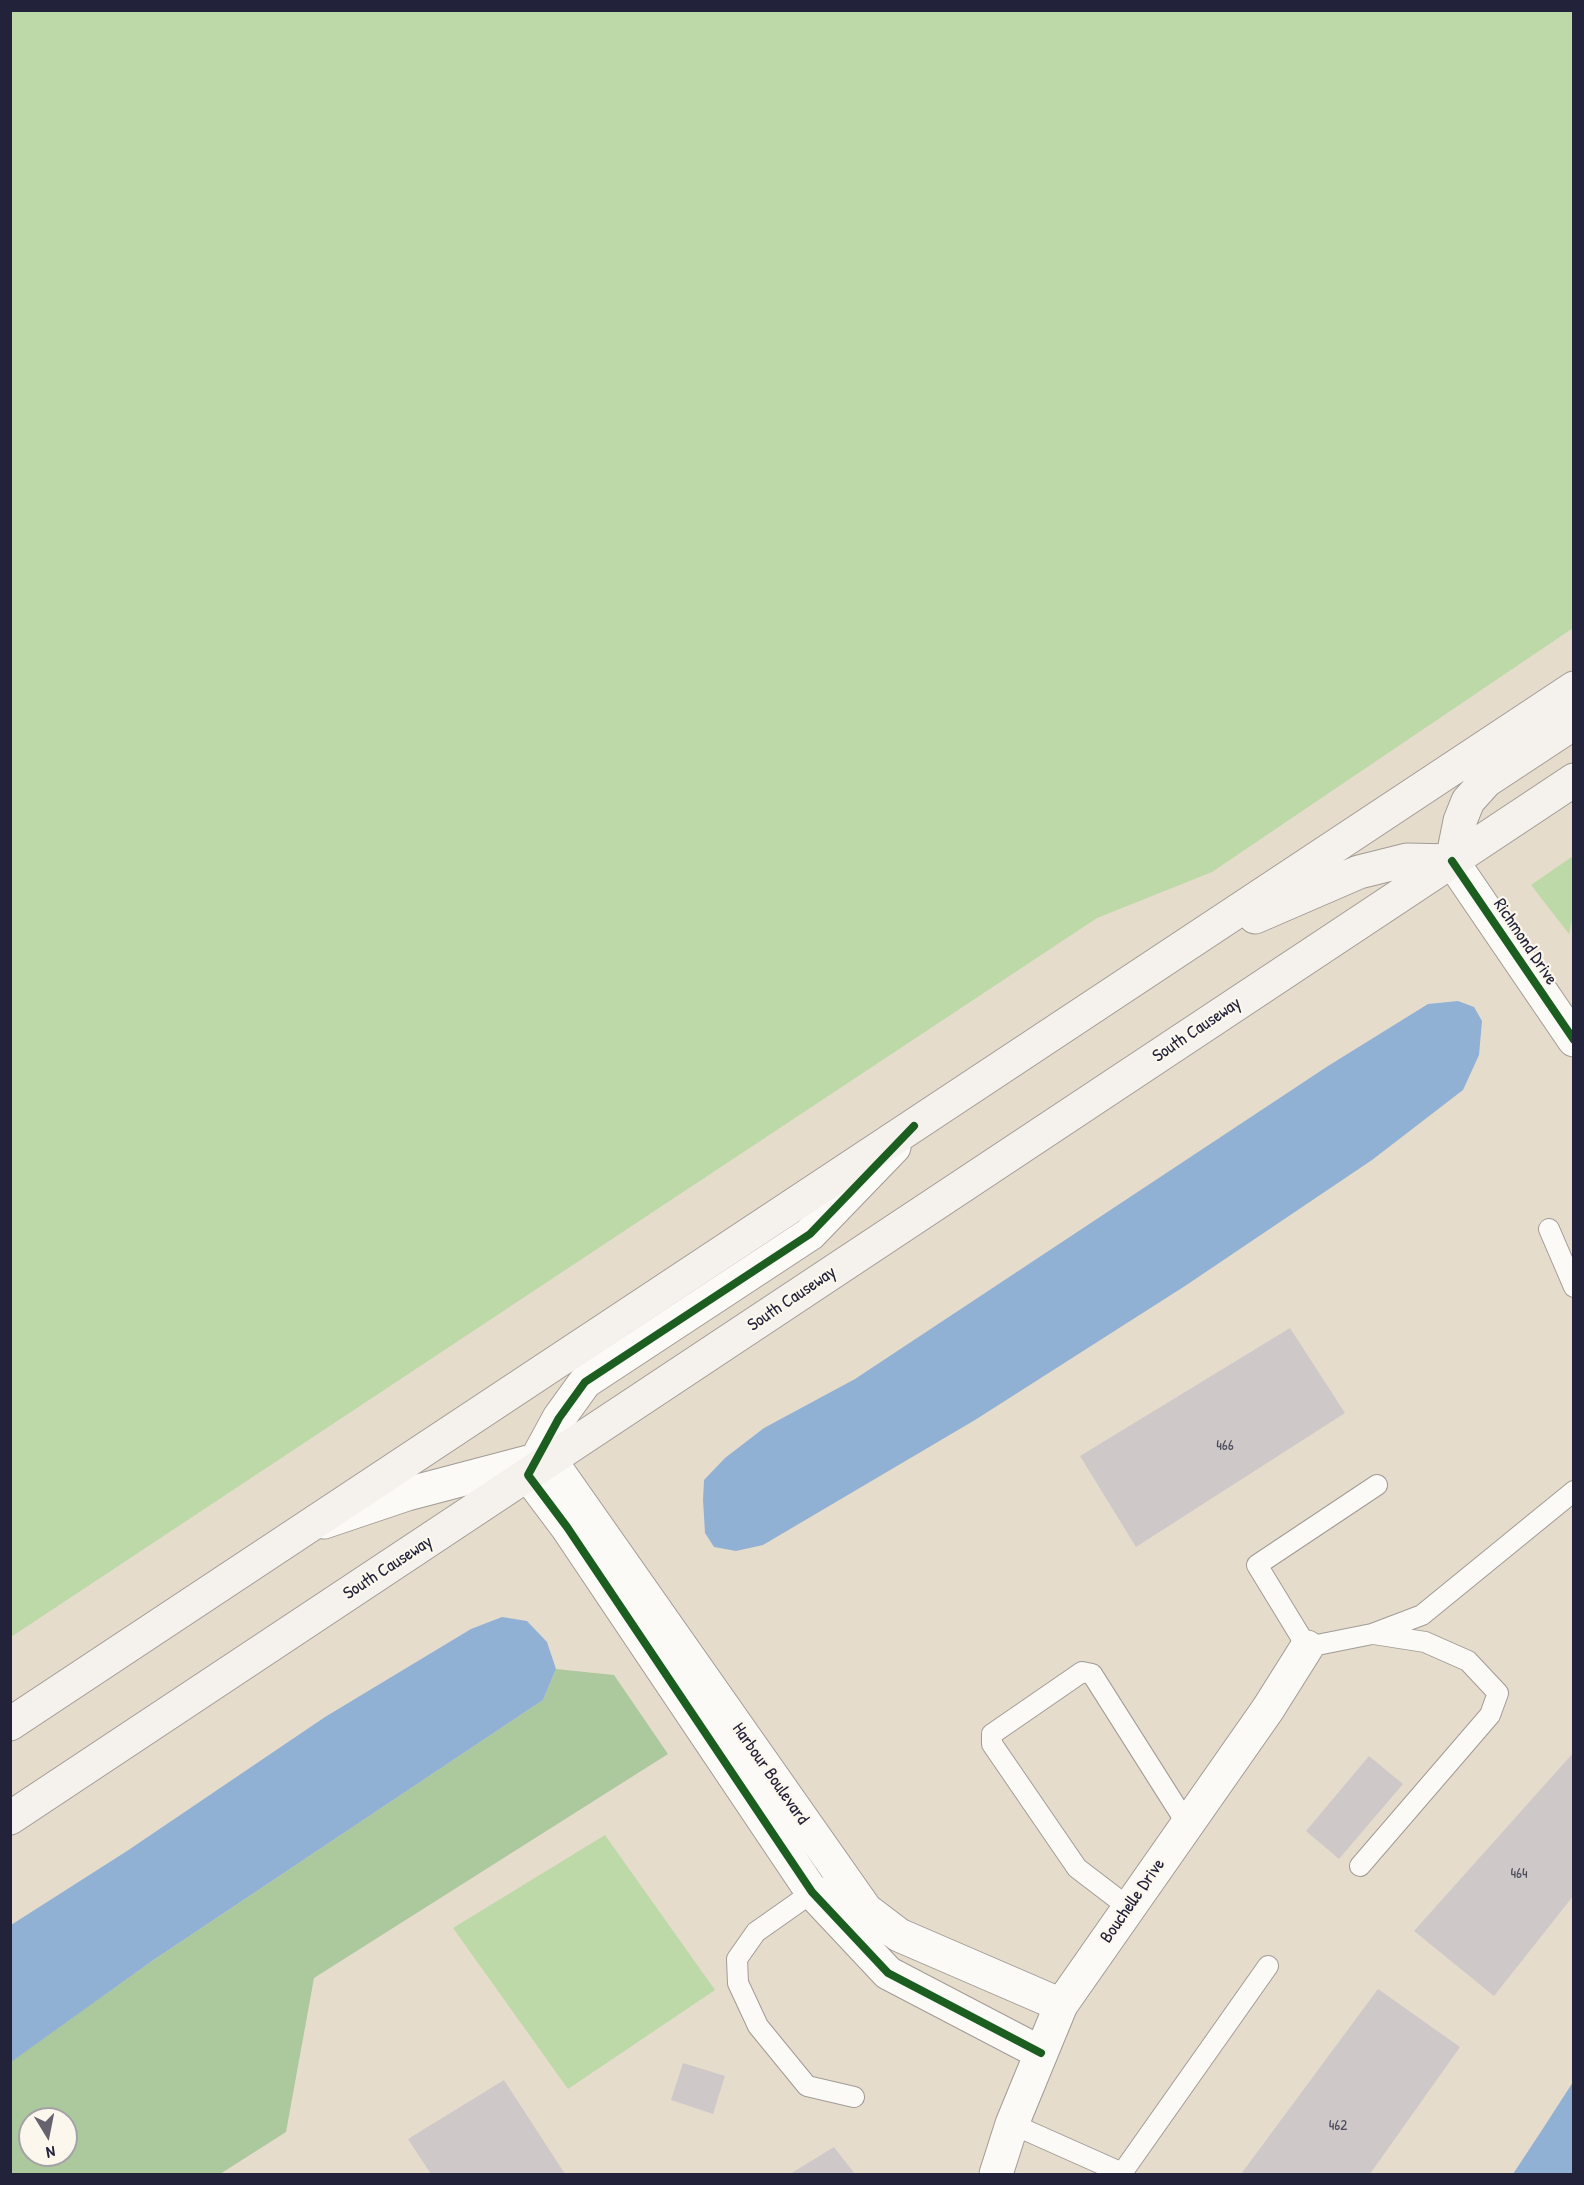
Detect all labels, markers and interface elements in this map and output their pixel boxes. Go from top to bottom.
street label: Richmond Drive [1488,895,1562,989]
street label: South Causeway [1149,993,1245,1067]
street label: South Causeway [744,1262,840,1336]
house number: 466 [1216,1437,1234,1455]
street label: South Causeway [339,1531,437,1605]
street label: Harbour Boulevard [727,1719,813,1829]
street label: Bouchelle Drive [1096,1855,1170,1947]
house number: 464 [1510,1865,1528,1883]
north arrow [18,2107,78,2167]
house number: 462 [1329,2117,1347,2135]
text: N [45,2141,57,2164]

